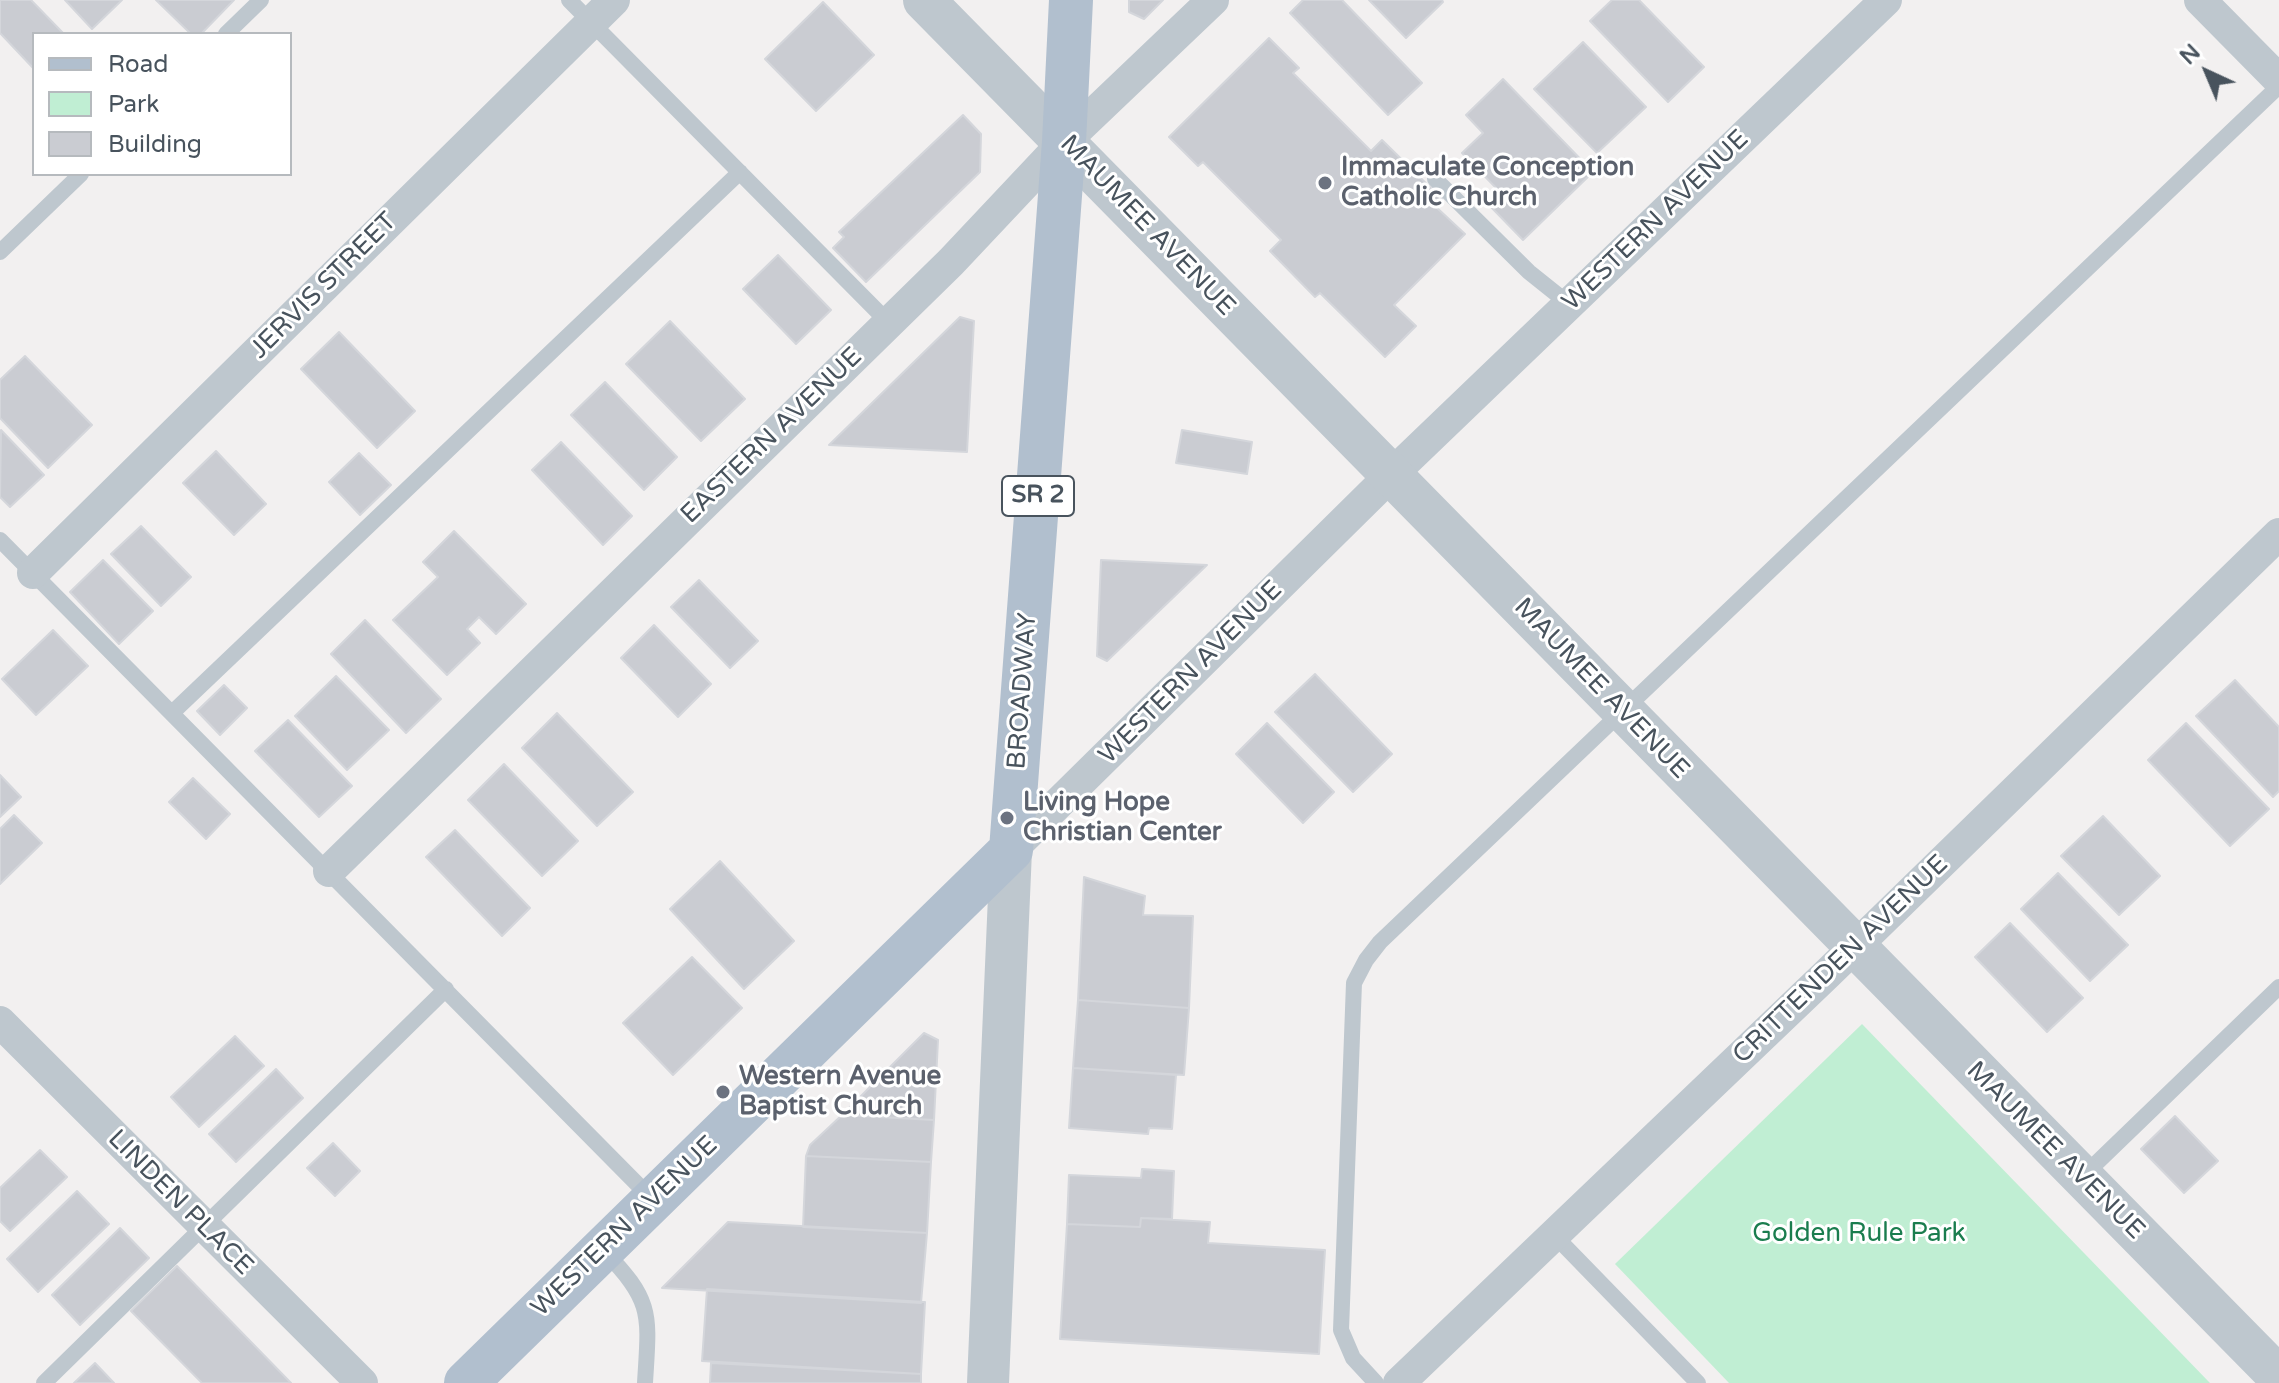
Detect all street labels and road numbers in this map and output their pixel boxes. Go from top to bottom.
street label: WESTERN AVENUE [1556,124,1756,318]
street label: MAUMEE AVENUE [1053,129,1241,323]
street label: JERVIS STREET [244,206,404,366]
street label: EASTERN AVENUE [675,342,869,530]
road number: SR 2 [1002,476,1074,516]
street label: WESTERN AVENUE [1093,575,1289,771]
street label: MAUMEE AVENUE [1507,592,1695,786]
street label: BROADWAY [1002,612,1044,770]
street label: CRITTENDEN AVENUE [1727,849,1955,1071]
street label: MAUMEE AVENUE [1960,1056,2150,1246]
street label: LINDEN PLACE [101,1124,259,1282]
street label: WESTERN AVENUE [525,1130,725,1324]

